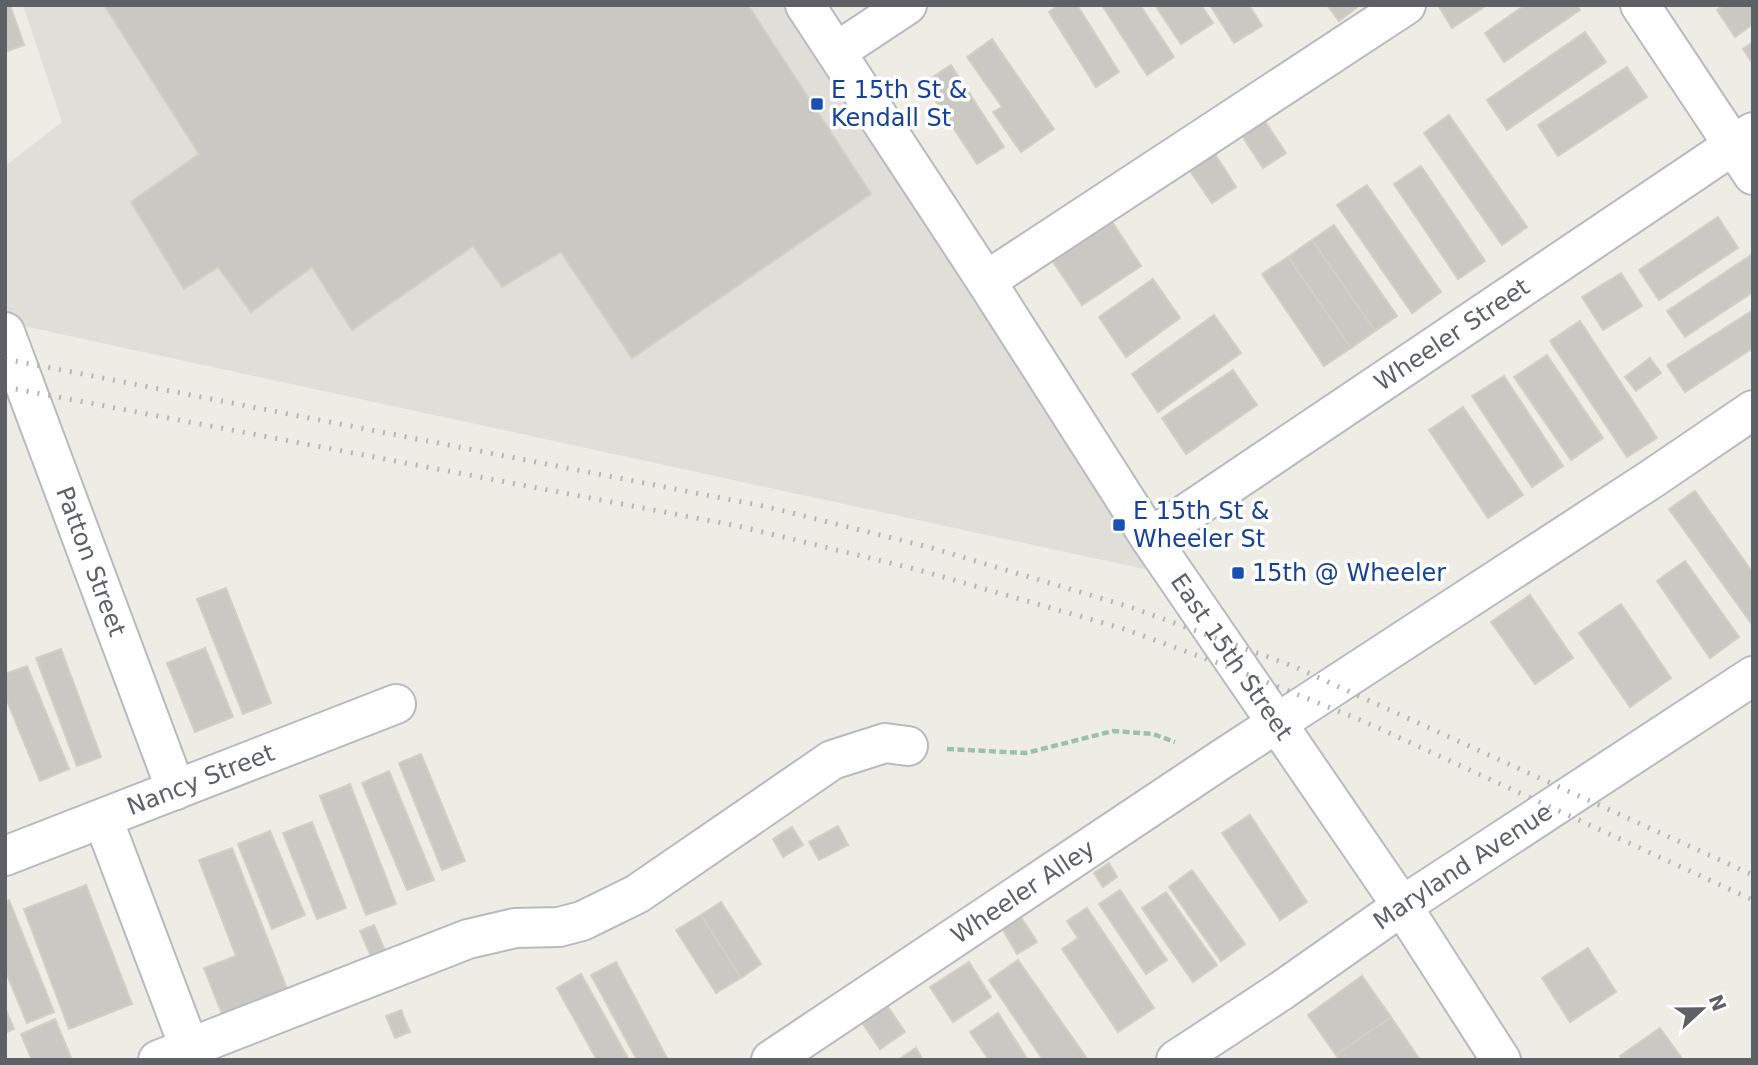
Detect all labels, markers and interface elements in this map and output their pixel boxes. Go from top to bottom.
place label: E 15th St & Kendall St [831,76,968,132]
marker: E 15th St & Kendall St [809,96,825,112]
street label: Wheeler Street [1369,273,1535,397]
street label: Patton Street [50,483,131,640]
place label: E 15th St & Wheeler St [1133,497,1270,553]
marker: E 15th St & Wheeler St [1111,517,1127,533]
place label: 15th @ Wheeler [1252,559,1446,587]
marker: 15th @ Wheeler [1230,565,1246,581]
street label: East 15th Street [1165,568,1298,745]
street label: Nancy Street [123,739,278,821]
street label: Maryland Avenue [1368,798,1557,936]
street label: Wheeler Alley [946,834,1100,950]
north arrow [1667,974,1737,1044]
text: N [1705,991,1731,1014]

